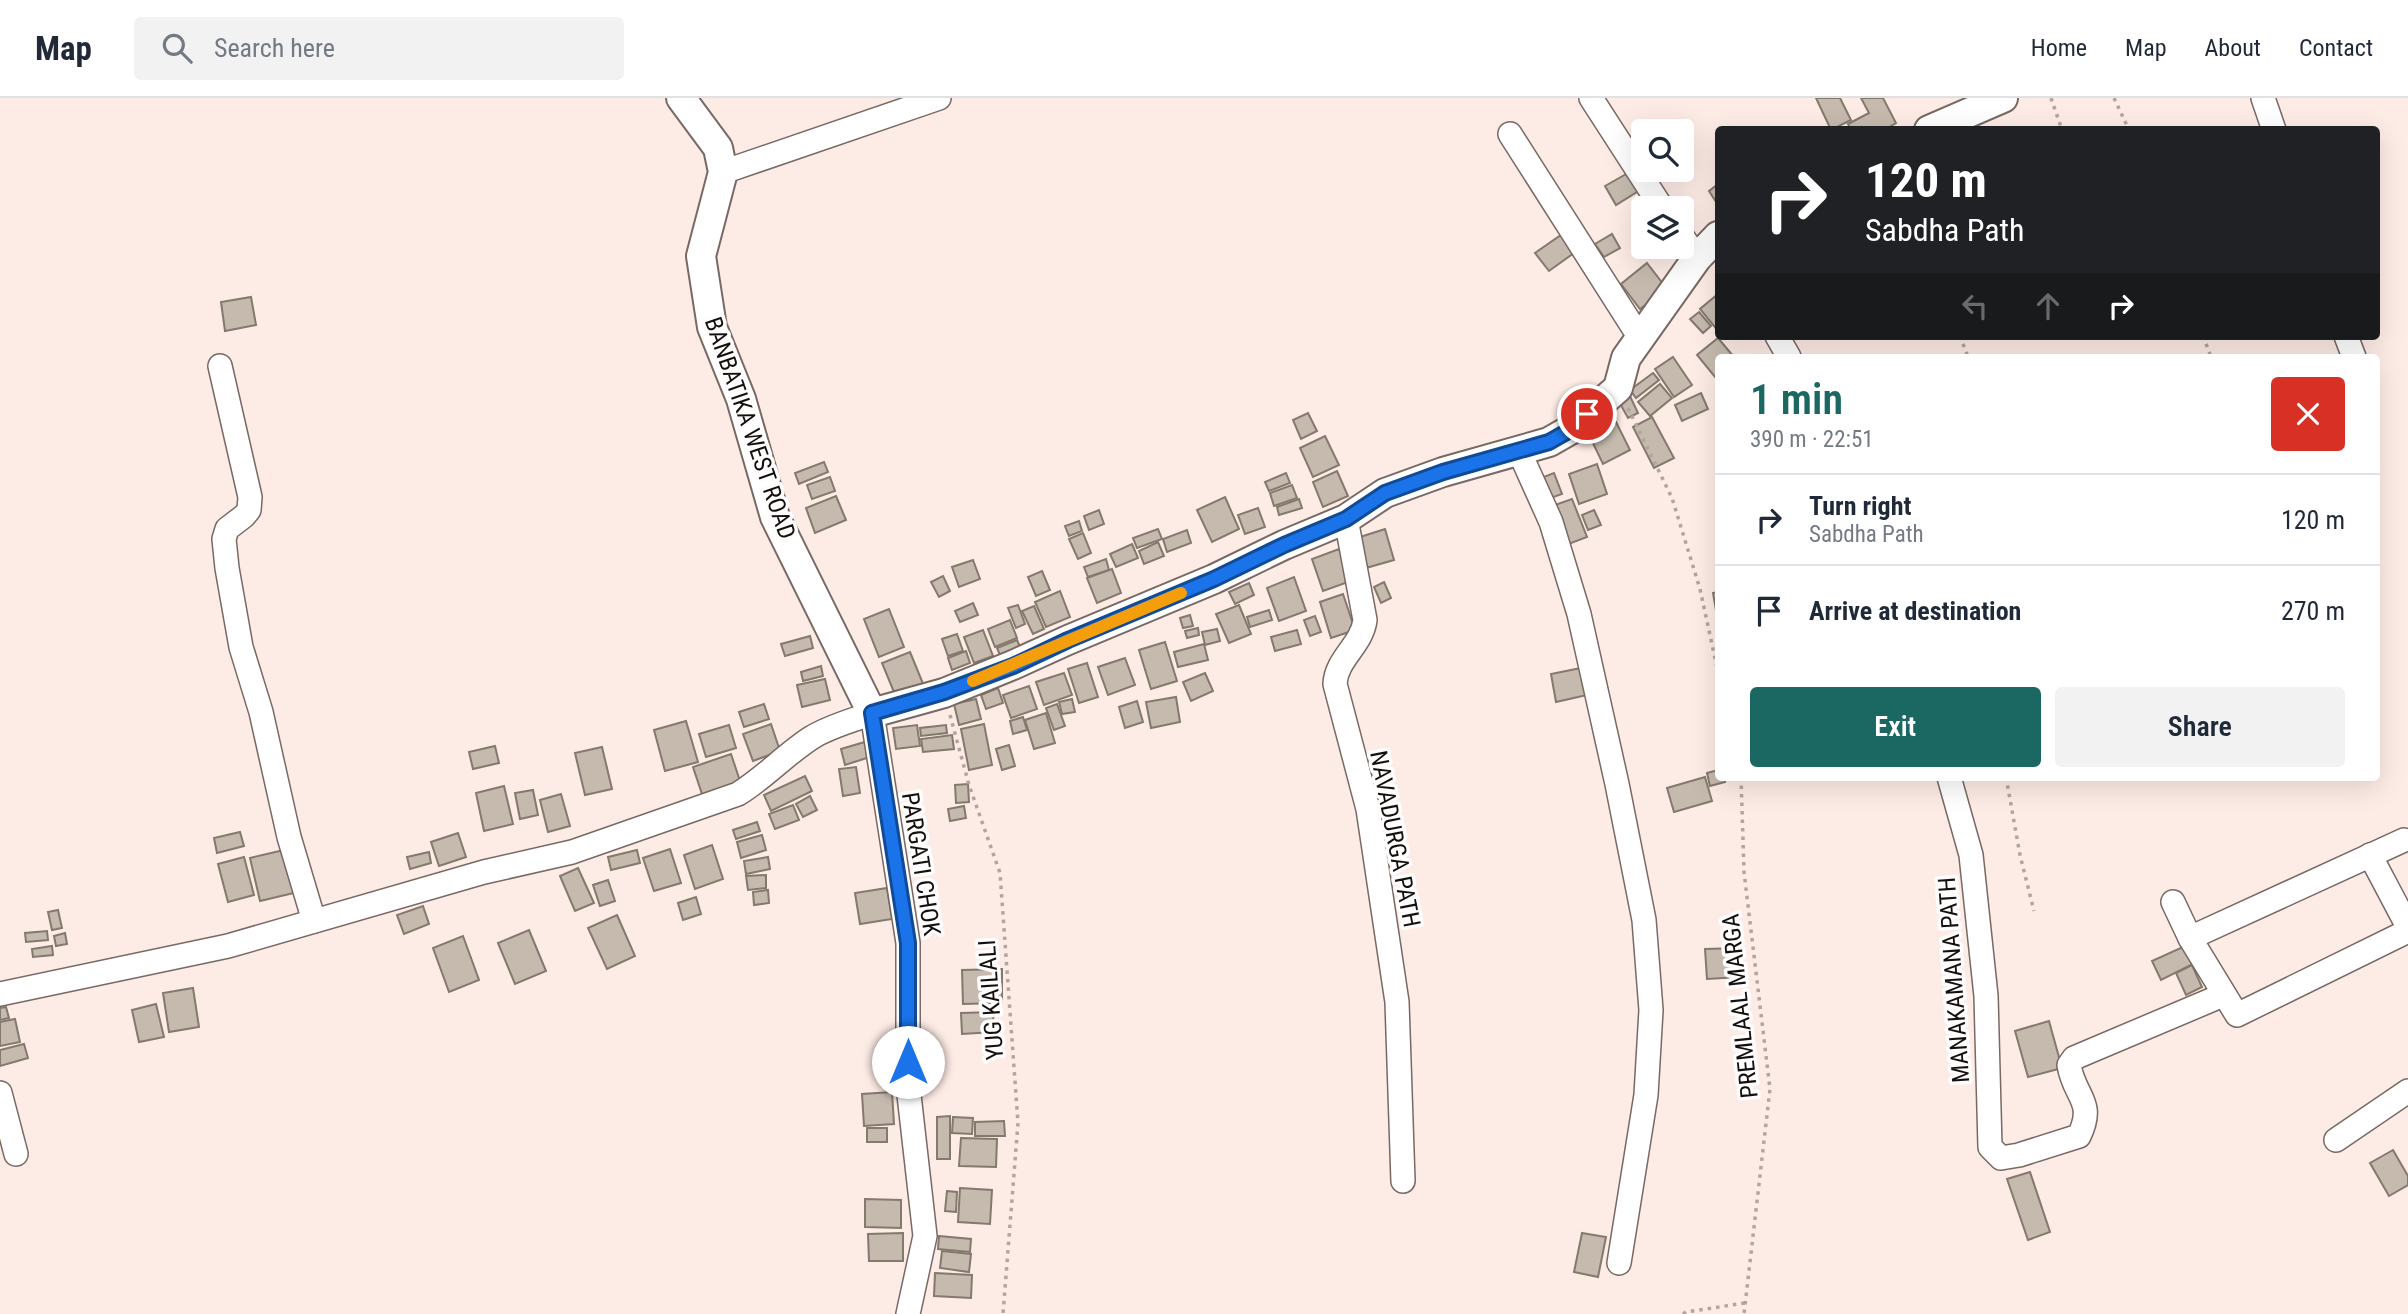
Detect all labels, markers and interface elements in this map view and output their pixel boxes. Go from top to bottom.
search box [134,17,624,80]
text: Map [35,29,92,68]
icon: search [158,29,196,67]
text: Search here [214,33,335,63]
text: Home [2031,34,2087,62]
text: Map [2125,34,2167,62]
text: About [2205,34,2261,62]
text: Contact [2299,34,2373,62]
map controls [1631,119,1694,259]
button: search [1631,119,1694,182]
text: 120 m [1865,152,1987,209]
icon: right [1750,154,1841,245]
button: layers [1631,196,1694,259]
text: Sabdha Path [1865,211,2025,249]
icon: left [1956,287,1994,325]
icon: ahead [2029,287,2067,325]
icon: right [2102,287,2140,325]
street label: BANBATIKA WEST ROAD [699,313,801,543]
text: 1 min [1750,375,1843,424]
button: close [2271,377,2345,451]
pin [1557,384,1617,444]
icon: arrive [1568,395,1606,433]
text: 390 m · 22:51 [1750,426,1874,453]
text: Turn right [1809,491,1911,521]
icon: right [1750,501,1788,539]
text: 120 m [2281,505,2345,535]
text: Sabdha Path [1809,521,1924,548]
icon: arrive [1750,592,1788,630]
text: Arrive at destination [1809,596,2021,626]
text: 270 m [2281,596,2345,626]
button: Exit [1750,687,2041,767]
button: Share [2055,687,2345,767]
street label: NAVADURGA PATH [1364,748,1426,930]
street label: PARGATI CHOK [896,790,946,938]
street label: MANAKAMANA PATH [1933,876,1975,1084]
street label: PREMLAAL MARGA [1716,912,1764,1100]
street label: YUG KAILALI [973,939,1009,1061]
position arrow [871,1025,945,1099]

